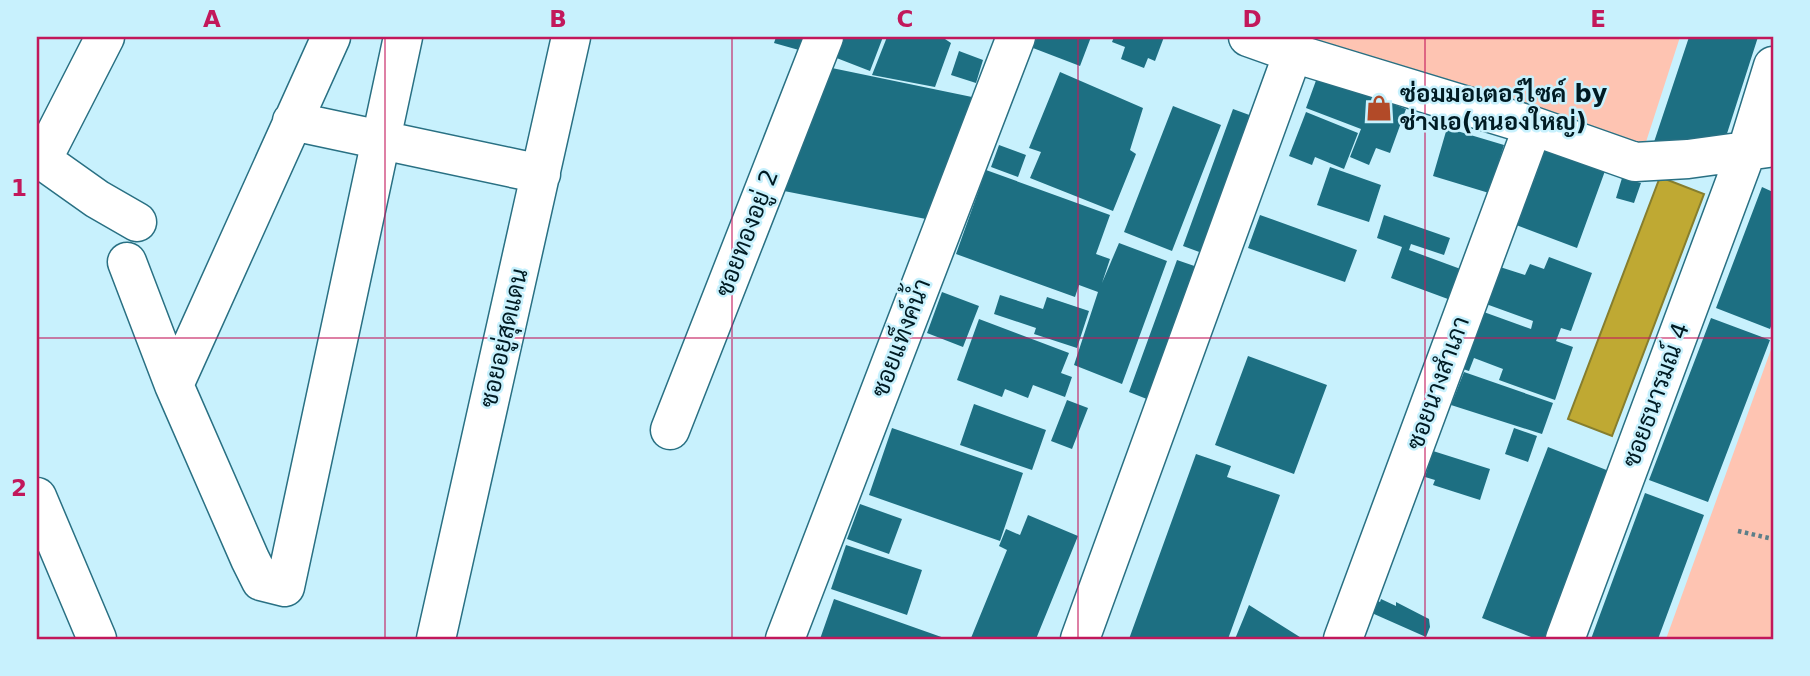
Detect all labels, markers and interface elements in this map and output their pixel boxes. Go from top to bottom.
text: A [203,6,221,32]
text: B [549,6,567,32]
text: C [897,6,913,32]
text: D [1242,6,1262,32]
text: E [1590,6,1606,32]
place label: ซ่อมมอเตอร์ไซค์ by ช่างเอ(หนองใหญ่) [1400,78,1608,137]
shop icon: ซ่อมมอเตอร์ไซค์ by ช่างเอ(หนองใหญ่) [1364,93,1394,123]
street label: ซอยทองอยู่ 2 [710,165,787,302]
text: 1 [11,175,27,201]
street label: ซอยอยู่สุดแดน [474,266,537,411]
street label: ซอยแท็งค์น้ำ [860,273,936,401]
street label: ซอยนางสำเภา [1401,312,1475,454]
street label: ซอยธนารมณ์ 4 [1615,318,1695,471]
text: 2 [11,475,27,501]

